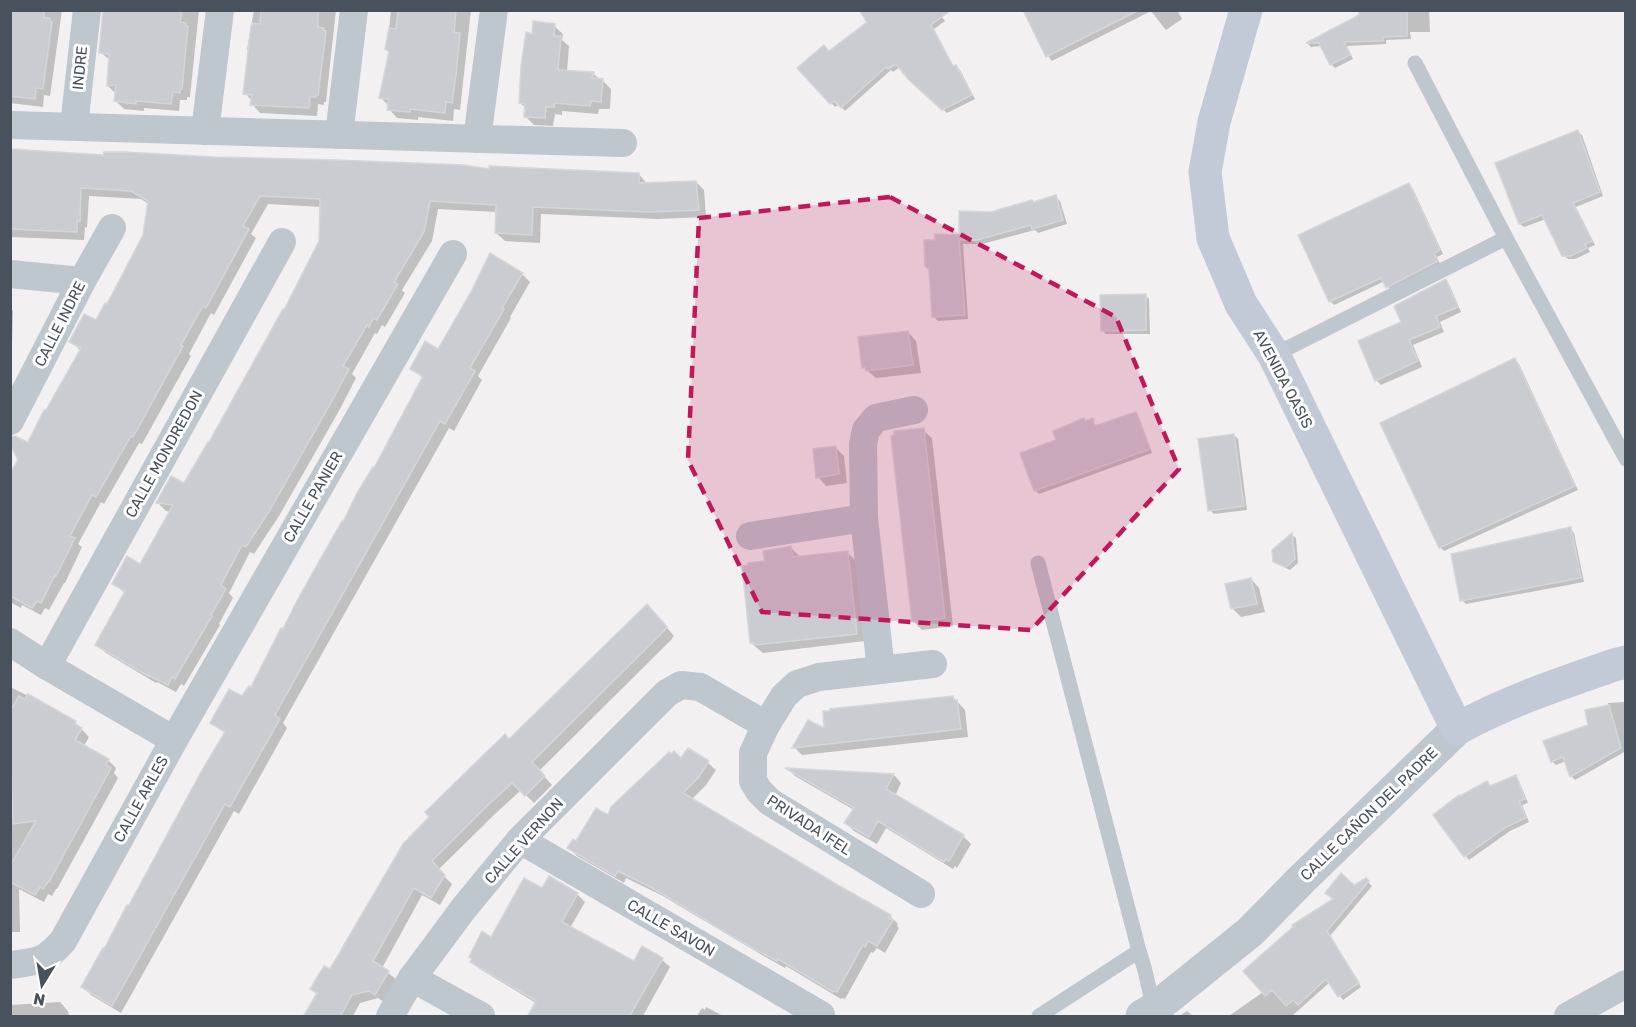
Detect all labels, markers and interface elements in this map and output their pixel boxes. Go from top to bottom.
street label: INDRE [69,45,91,91]
street label: CALLE INDRE [31,278,89,370]
street label: AVENIDA OASIS [1250,327,1316,431]
street label: CALLE MONDREDON [122,387,206,521]
street label: CALLE PANIER [280,448,346,546]
street label: CALLE CAÑON DEL PADRE [1297,744,1441,884]
street label: CALLE ARLES [110,753,172,845]
street label: PRIVADA IFEL [764,791,855,859]
street label: CALLE VERNON [481,794,567,888]
street label: CALLE SAVON [624,896,718,960]
north arrow [12,955,72,1015]
text: N [32,989,47,1010]

